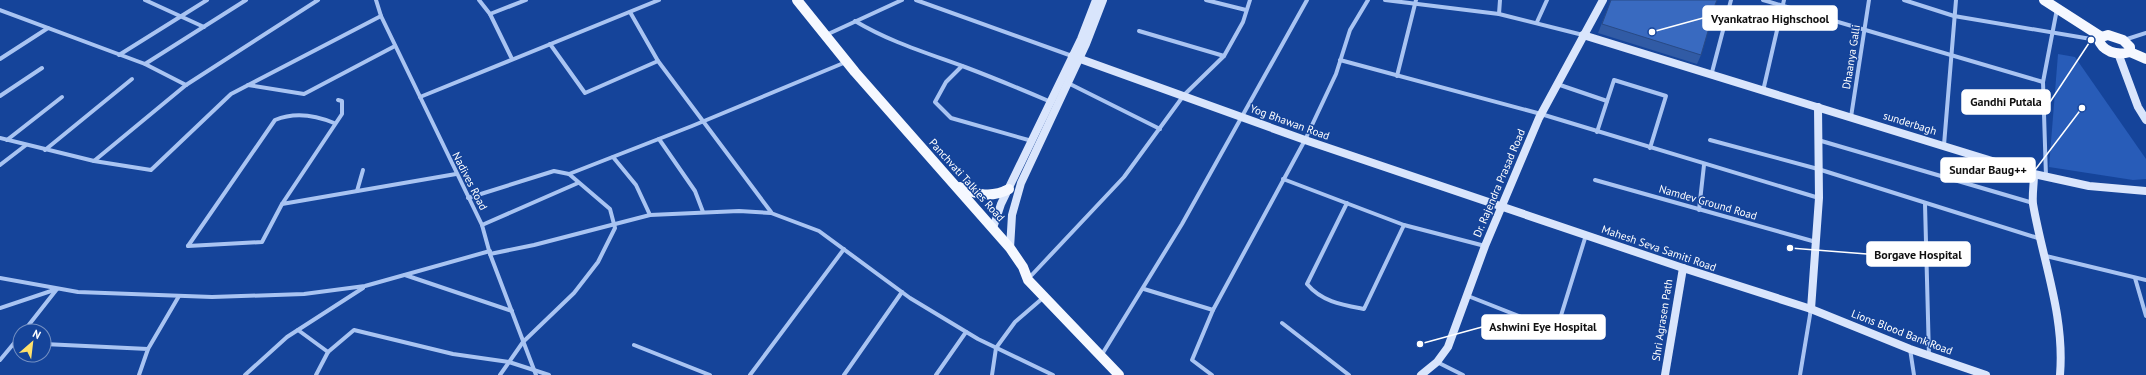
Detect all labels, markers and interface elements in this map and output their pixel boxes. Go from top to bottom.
callout: Vyankatrao Highschool [1703,6,1837,30]
text: Vyankatrao Highschool [1710,11,1830,26]
street label: Dhaanya Galli [1839,24,1863,90]
callout: Gandhi Putala [1962,90,2050,114]
text: Gandhi Putala [1970,94,2042,109]
street label: Yog Bhawan Road [1248,101,1332,143]
street label: sunderbagh [1882,108,1938,138]
street label: Dr. Rajendra Prasad Road [1470,127,1528,239]
street label: Panchvati Talkies Road [926,136,1008,224]
street label: Nadives Road [449,150,491,212]
callout: Sundar Baug++ [1941,158,2035,182]
text: Sundar Baug++ [1949,162,2027,177]
street label: Namdev Ground Road [1657,181,1759,223]
street label: Mahesh Seva Samiti Road [1600,222,1718,274]
callout: Borgave Hospital [1867,242,1970,266]
text: Borgave Hospital [1874,247,1962,262]
street label: Shri Agrasen Path [1649,278,1675,362]
street label: Lions Blood Bank Road [1849,306,1955,358]
callout: Ashwini Eye Hospital [1482,315,1605,339]
text: Ashwini Eye Hospital [1489,319,1597,334]
north arrow [12,323,52,363]
text: N [30,326,43,342]

